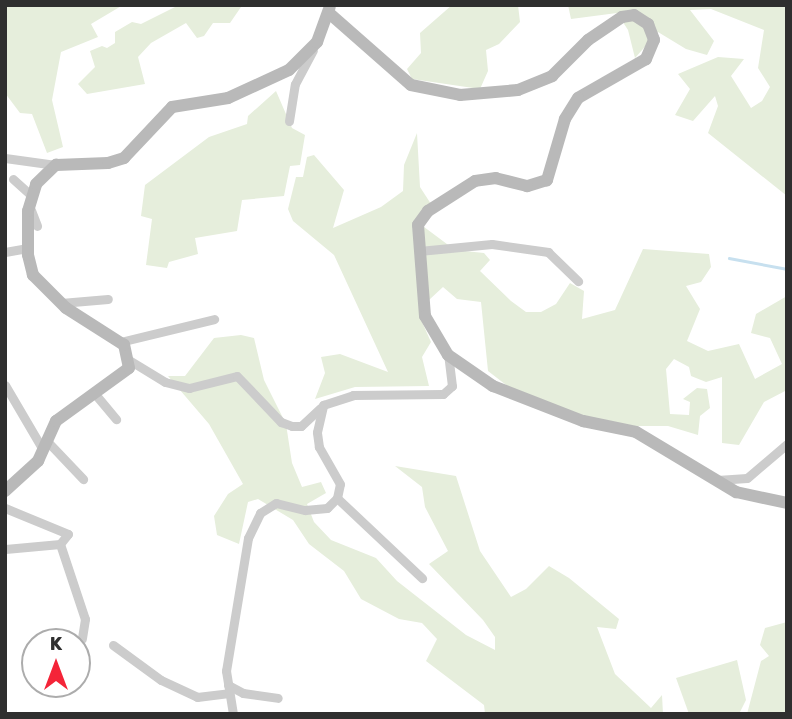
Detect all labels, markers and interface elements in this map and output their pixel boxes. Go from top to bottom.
north arrow [21,628,91,698]
text: K [50,632,62,655]

